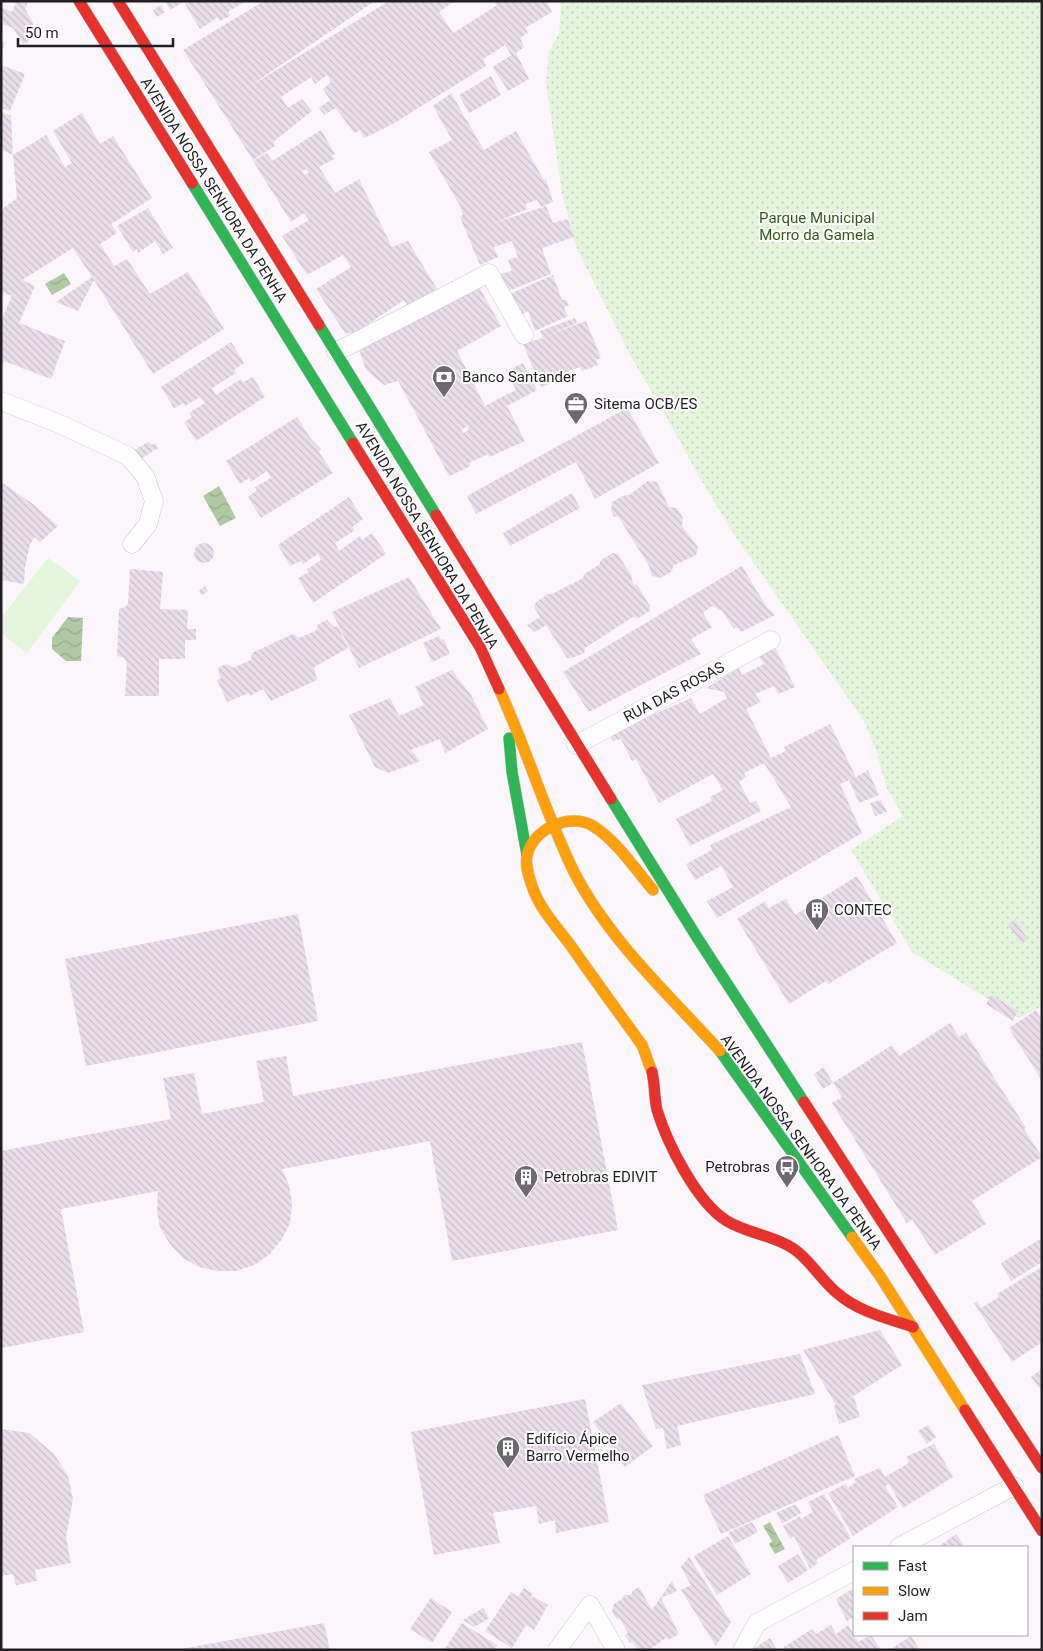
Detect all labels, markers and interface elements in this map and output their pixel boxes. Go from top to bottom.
scale bar [18,15,172,47]
text: 50 m [25,24,59,42]
street label: AVENIDA NOSSA SENHORA DA PENHA [137,74,291,306]
park label: Parque Municipal Morro da Gamela [759,209,875,244]
bank icon: Banco Santander [431,364,457,398]
place label: Banco Santander [462,368,576,386]
office icon: Sitema OCB/ES [563,391,589,425]
place label: Sitema OCB/ES [594,395,698,413]
street label: AVENIDA NOSSA SENHORA DA PENHA [352,418,502,652]
street label: RUA DAS ROSAS [621,658,728,726]
building icon: CONTEC [804,897,830,931]
place label: CONTEC [834,901,892,919]
street label: AVENIDA NOSSA SENHORA DA PENHA [717,1031,885,1253]
bus stop icon: Petrobras [774,1154,800,1188]
place label: Petrobras [705,1158,770,1176]
building icon: Petrobras EDIVIT [513,1164,539,1198]
place label: Petrobras EDIVIT [544,1168,657,1186]
place label: Edifício Ápice Barro Vermelho [526,1430,630,1465]
building icon: Edifício Ápice Barro Vermelho [495,1435,521,1469]
legend [853,1546,1028,1636]
text: Fast [898,1557,927,1575]
text: Slow [898,1582,930,1600]
text: Jam [898,1607,928,1625]

